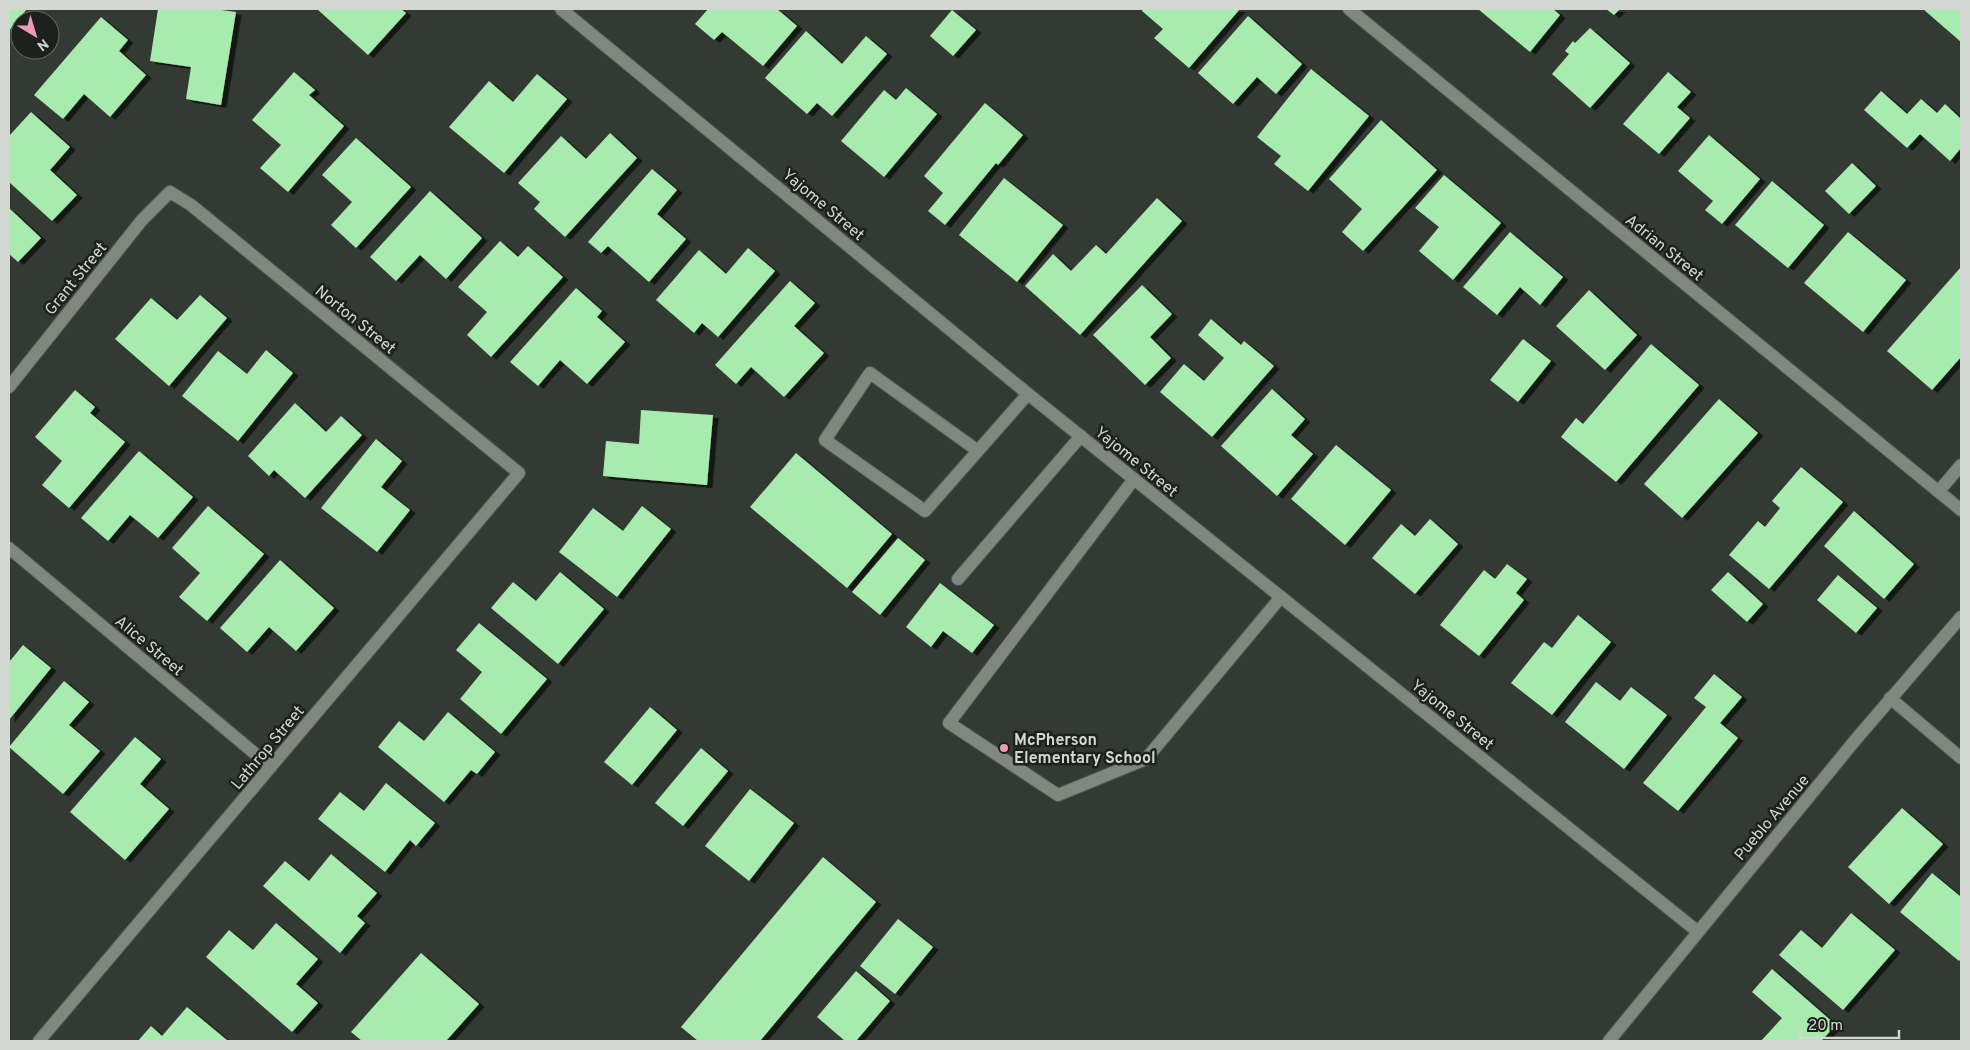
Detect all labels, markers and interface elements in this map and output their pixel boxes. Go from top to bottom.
north arrow [10,10,60,60]
text: N [33,34,51,54]
street label: Yajome Street [778,165,868,246]
street label: Adrian Street [1620,211,1707,286]
street label: Grant Street [41,239,112,320]
street label: Norton Street [310,282,399,359]
street label: Yajome Street [1090,423,1181,502]
street label: Alice Street [110,612,187,681]
street label: Yajome Street [1406,676,1497,755]
street label: Lathrop Street [228,702,309,794]
place label: McPherson Elementary School [1014,731,1156,769]
marker: McPherson Elementary School [998,742,1010,754]
street label: Pueblo Avenue [1731,771,1814,865]
scale bar [1800,1008,1899,1040]
text: 20 m [1808,1017,1843,1036]

